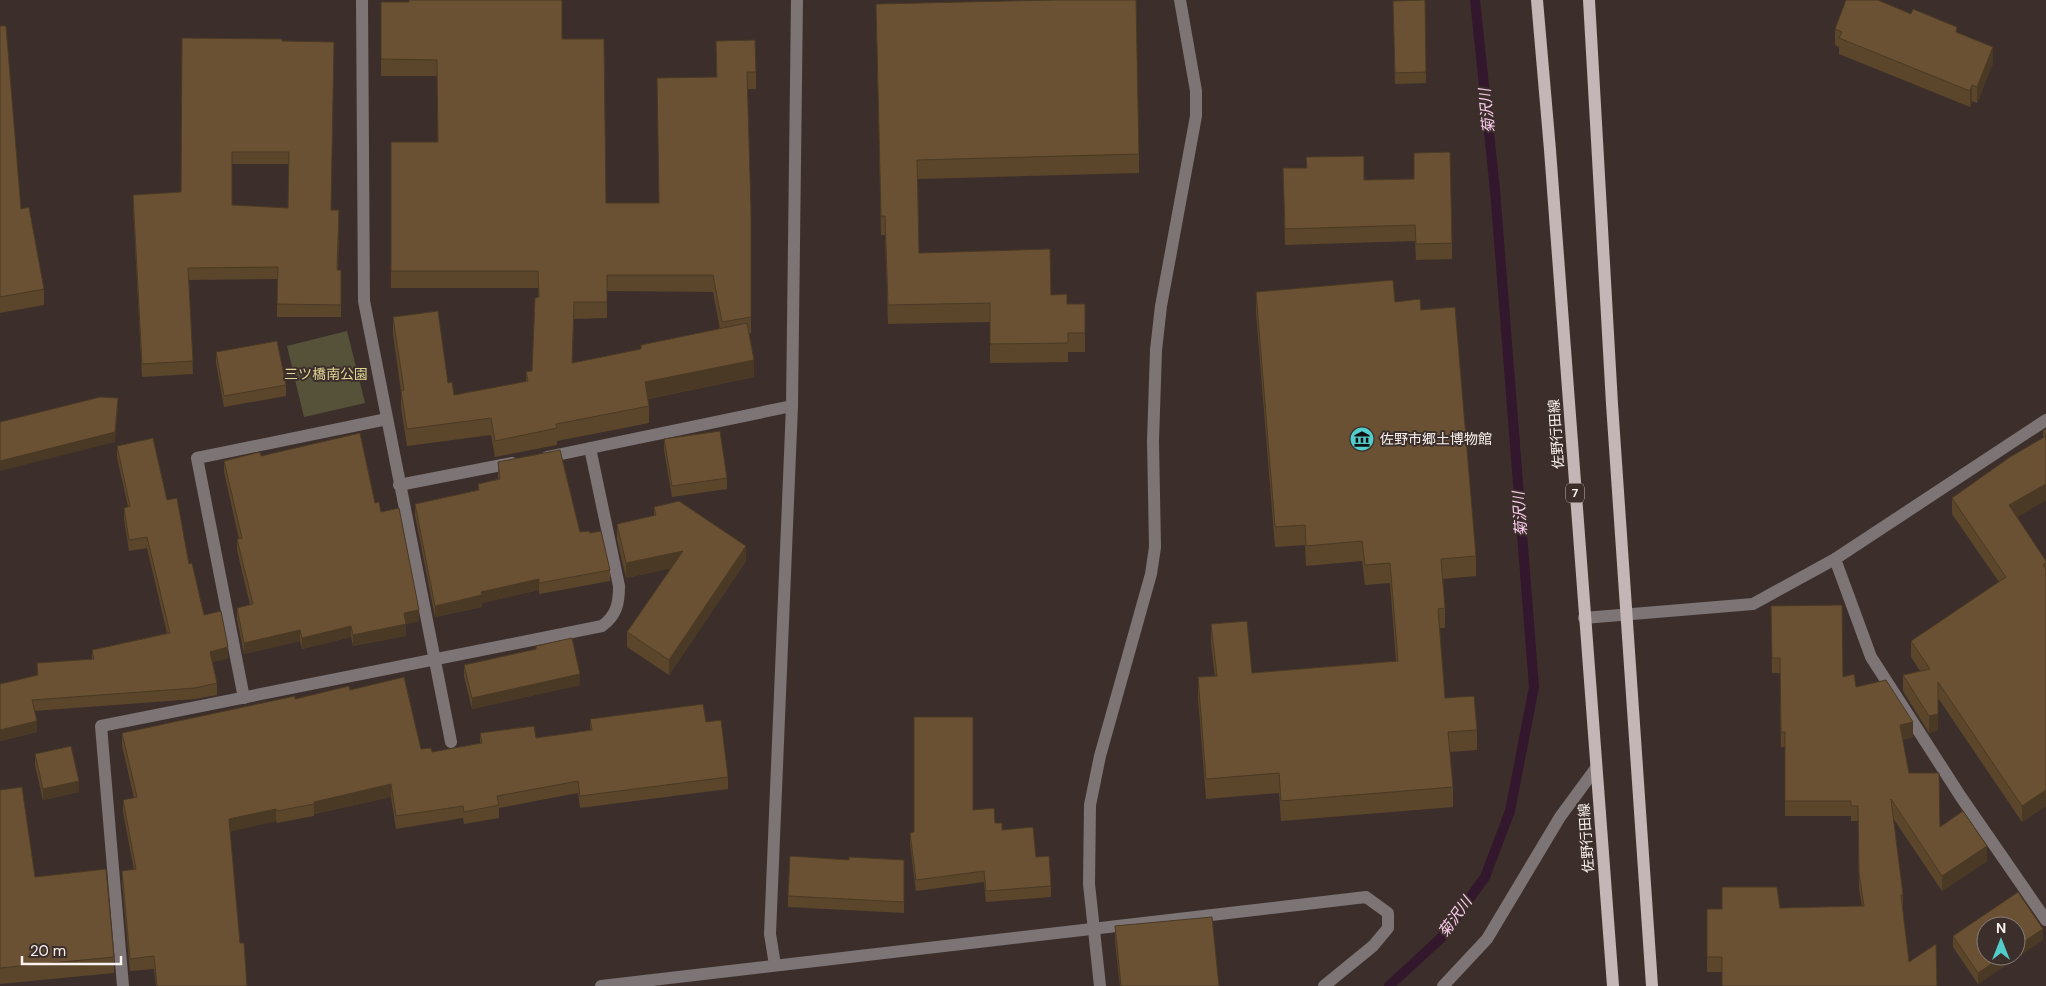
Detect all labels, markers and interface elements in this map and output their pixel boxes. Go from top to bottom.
water label: 菊沢川 [1474,86,1499,134]
park label: 三ツ橋南公園 [284,365,368,383]
street label: 佐野行田線 [1545,398,1567,470]
museum icon: 佐野市郷土博物館 [1349,426,1375,452]
place label: 佐野市郷土博物館 [1380,430,1492,448]
road number: 7 [1566,483,1584,502]
water label: 菊沢川 [1508,489,1532,537]
street label: 佐野行田線 [1575,802,1597,874]
water label: 菊沢川 [1434,891,1477,941]
north arrow [1976,916,2026,966]
text: N [1996,919,2006,937]
scale bar [22,934,121,966]
text: 20 m [30,941,66,961]

